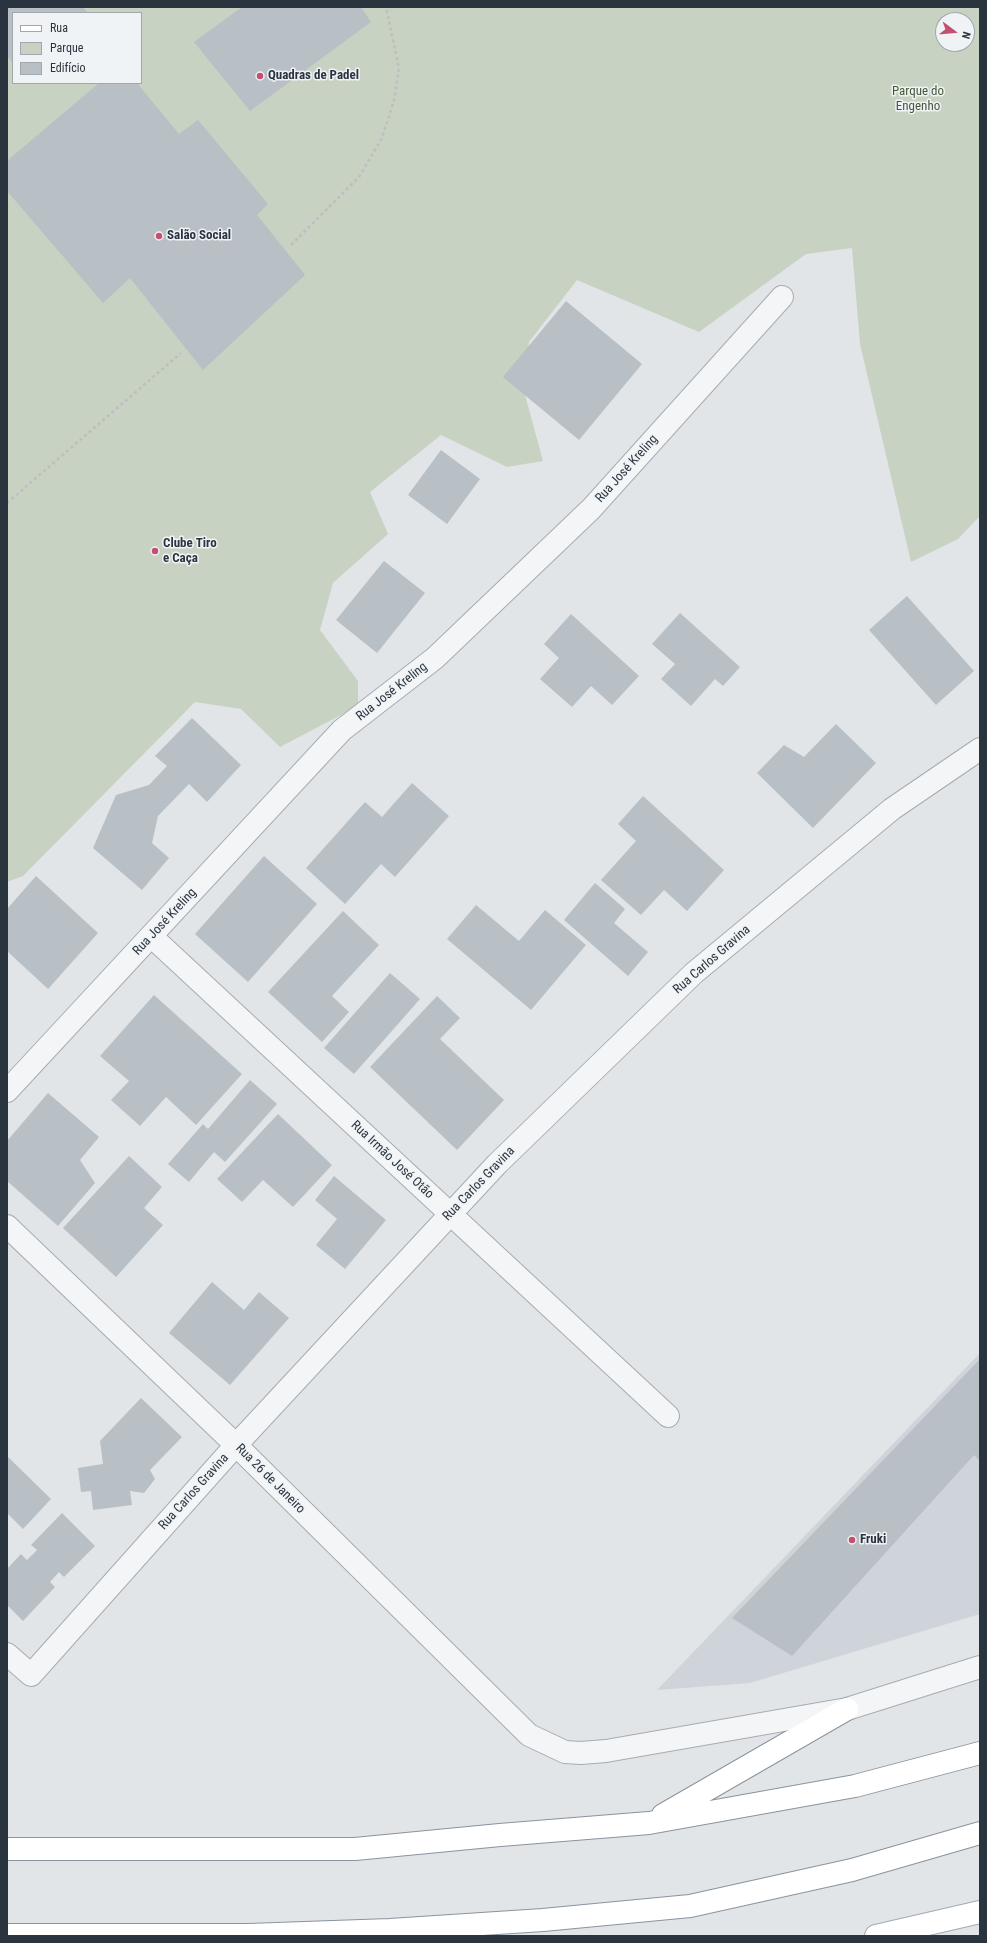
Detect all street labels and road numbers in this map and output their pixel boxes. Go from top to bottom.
street label: Rua José Kreling [592,432,662,506]
street label: Rua José Kreling [353,659,431,725]
street label: Rua José Kreling [130,885,200,959]
street label: Rua Carlos Gravina [670,922,754,998]
street label: Rua Irmão José Otão [347,1118,437,1202]
street label: Rua Carlos Gravina [440,1144,518,1224]
street label: Rua 26 de Janeiro [232,1441,308,1517]
street label: Rua Carlos Gravina [156,1451,232,1533]

